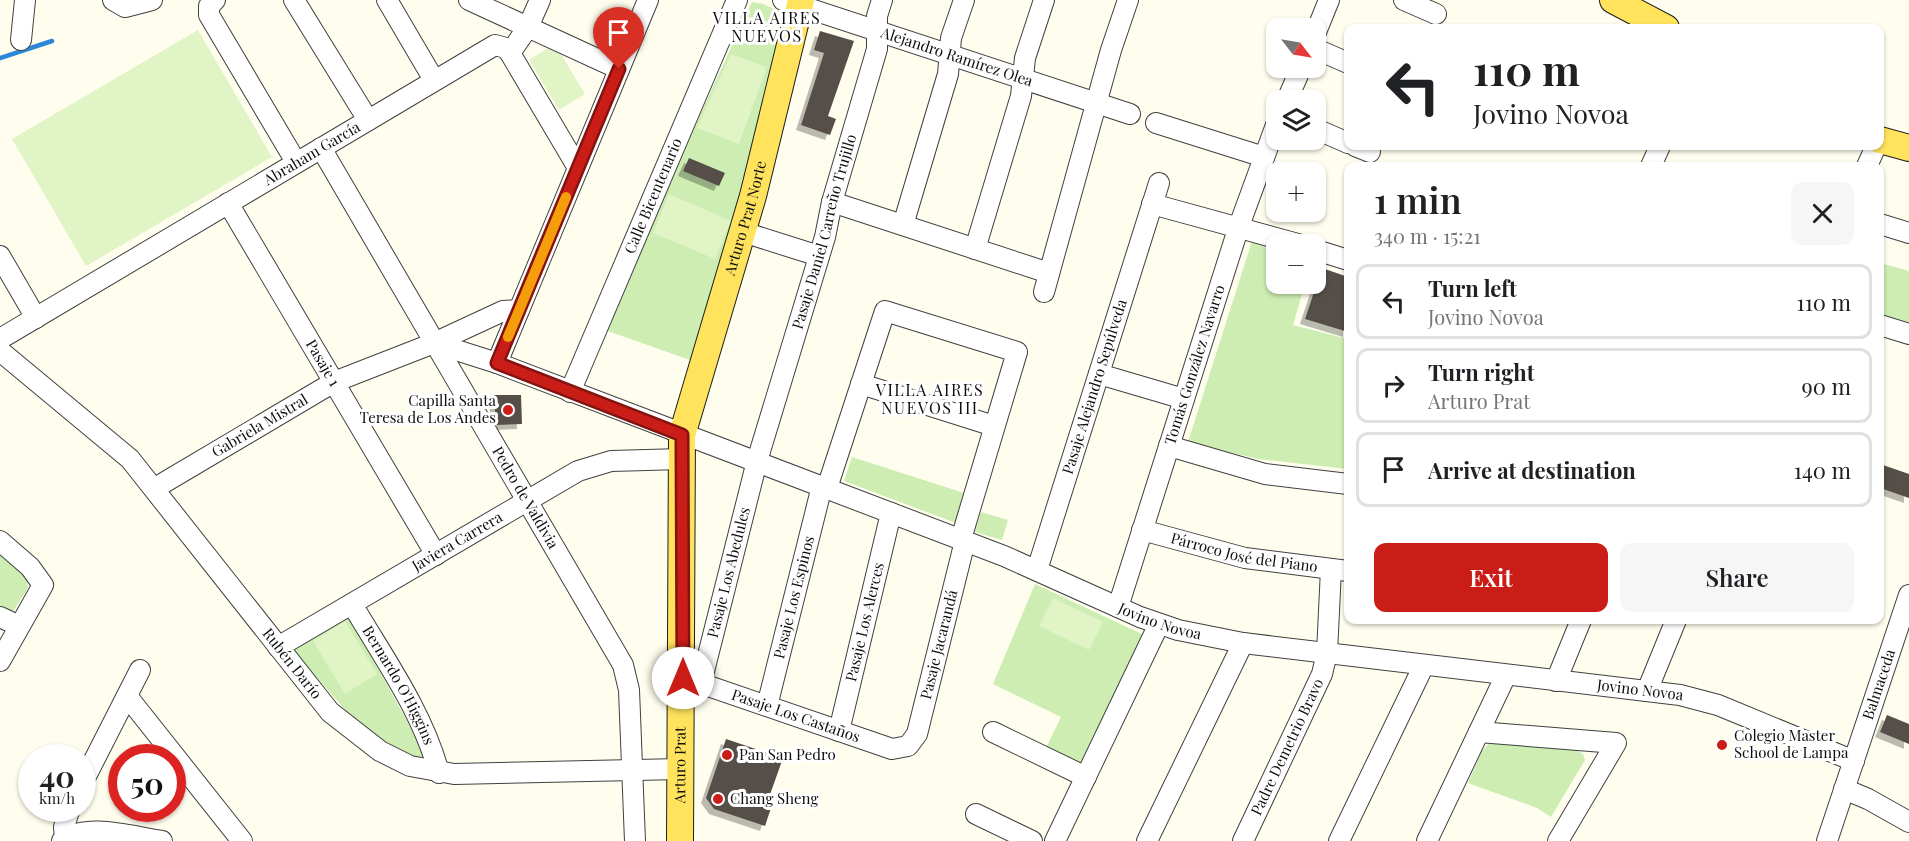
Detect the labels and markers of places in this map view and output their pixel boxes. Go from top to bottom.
pin [593,7,644,69]
place label: Capilla Santa Teresa de Los Andes [360,390,497,427]
marker: Capilla Santa Teresa de Los Andes [501,403,515,417]
place label: Colegio Master School de Lampa [1734,725,1849,762]
marker: Colegio Master School de Lampa [1715,738,1729,752]
place label: Pan San Pedro [739,744,836,764]
marker: Pan San Pedro [720,748,734,762]
place label: Chang Sheng [730,788,818,808]
marker: Chang Sheng [711,792,725,806]

